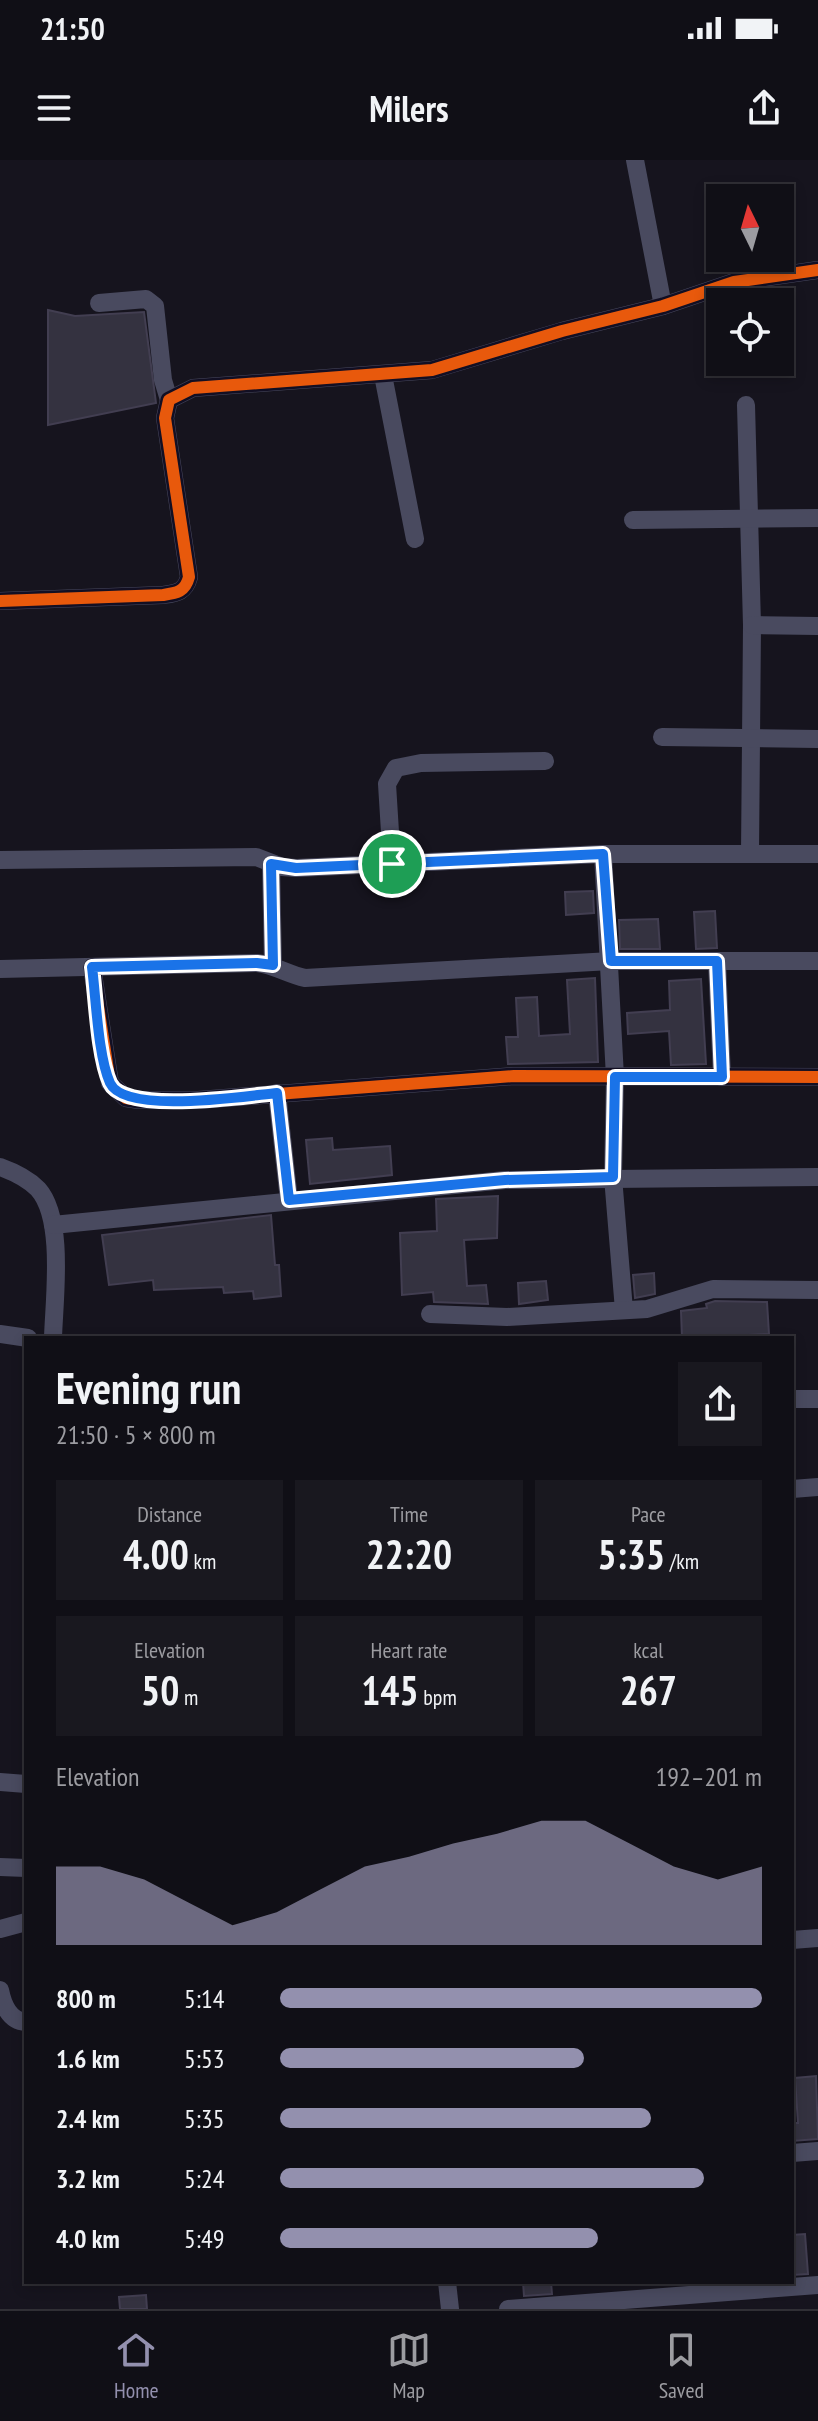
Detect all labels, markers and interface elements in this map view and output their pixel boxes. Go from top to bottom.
text: 21:50 [40,9,105,48]
text: Milers [369,85,449,132]
icon: menu [32,86,76,130]
icon: share [742,86,786,130]
north arrow [706,184,794,272]
map controls [706,184,794,376]
button: locate [706,288,794,376]
pin [358,830,426,898]
icon: arrive [370,842,414,886]
text: Evening run [56,1359,241,1416]
button: share [678,1362,762,1446]
text: 21:50 · 5 × 800 m [56,1418,216,1451]
text: Distance [137,1500,202,1528]
text: Time [390,1500,428,1528]
text: Pace [631,1500,666,1528]
text: 4.00 [123,1528,189,1580]
text: 22:20 [366,1528,452,1580]
text: 5:35 [598,1528,665,1580]
text: km [189,1547,216,1575]
text: /km [665,1547,699,1575]
text: Elevation [134,1636,205,1664]
text: Heart rate [371,1636,447,1664]
text: kcal [633,1636,663,1664]
text: 50 [141,1664,179,1716]
text: 145 [361,1664,419,1716]
text: 267 [620,1664,677,1716]
text: m [179,1683,198,1711]
text: bpm [419,1683,457,1711]
text: Elevation [56,1760,139,1793]
text: 192–201 m [656,1760,762,1793]
text: 800 m [56,1982,116,2015]
text: 5:14 [184,1982,224,2015]
text: 1.6 km [56,2042,120,2075]
text: 5:53 [184,2042,224,2075]
text: 2.4 km [56,2102,120,2135]
text: 5:35 [184,2102,224,2135]
text: 3.2 km [56,2162,120,2195]
text: 5:24 [184,2162,224,2195]
text: 4.0 km [56,2222,120,2255]
text: 5:49 [184,2222,224,2255]
tab: Home [114,2328,159,2404]
tab: Map [387,2328,431,2404]
tab: Saved [659,2328,704,2404]

